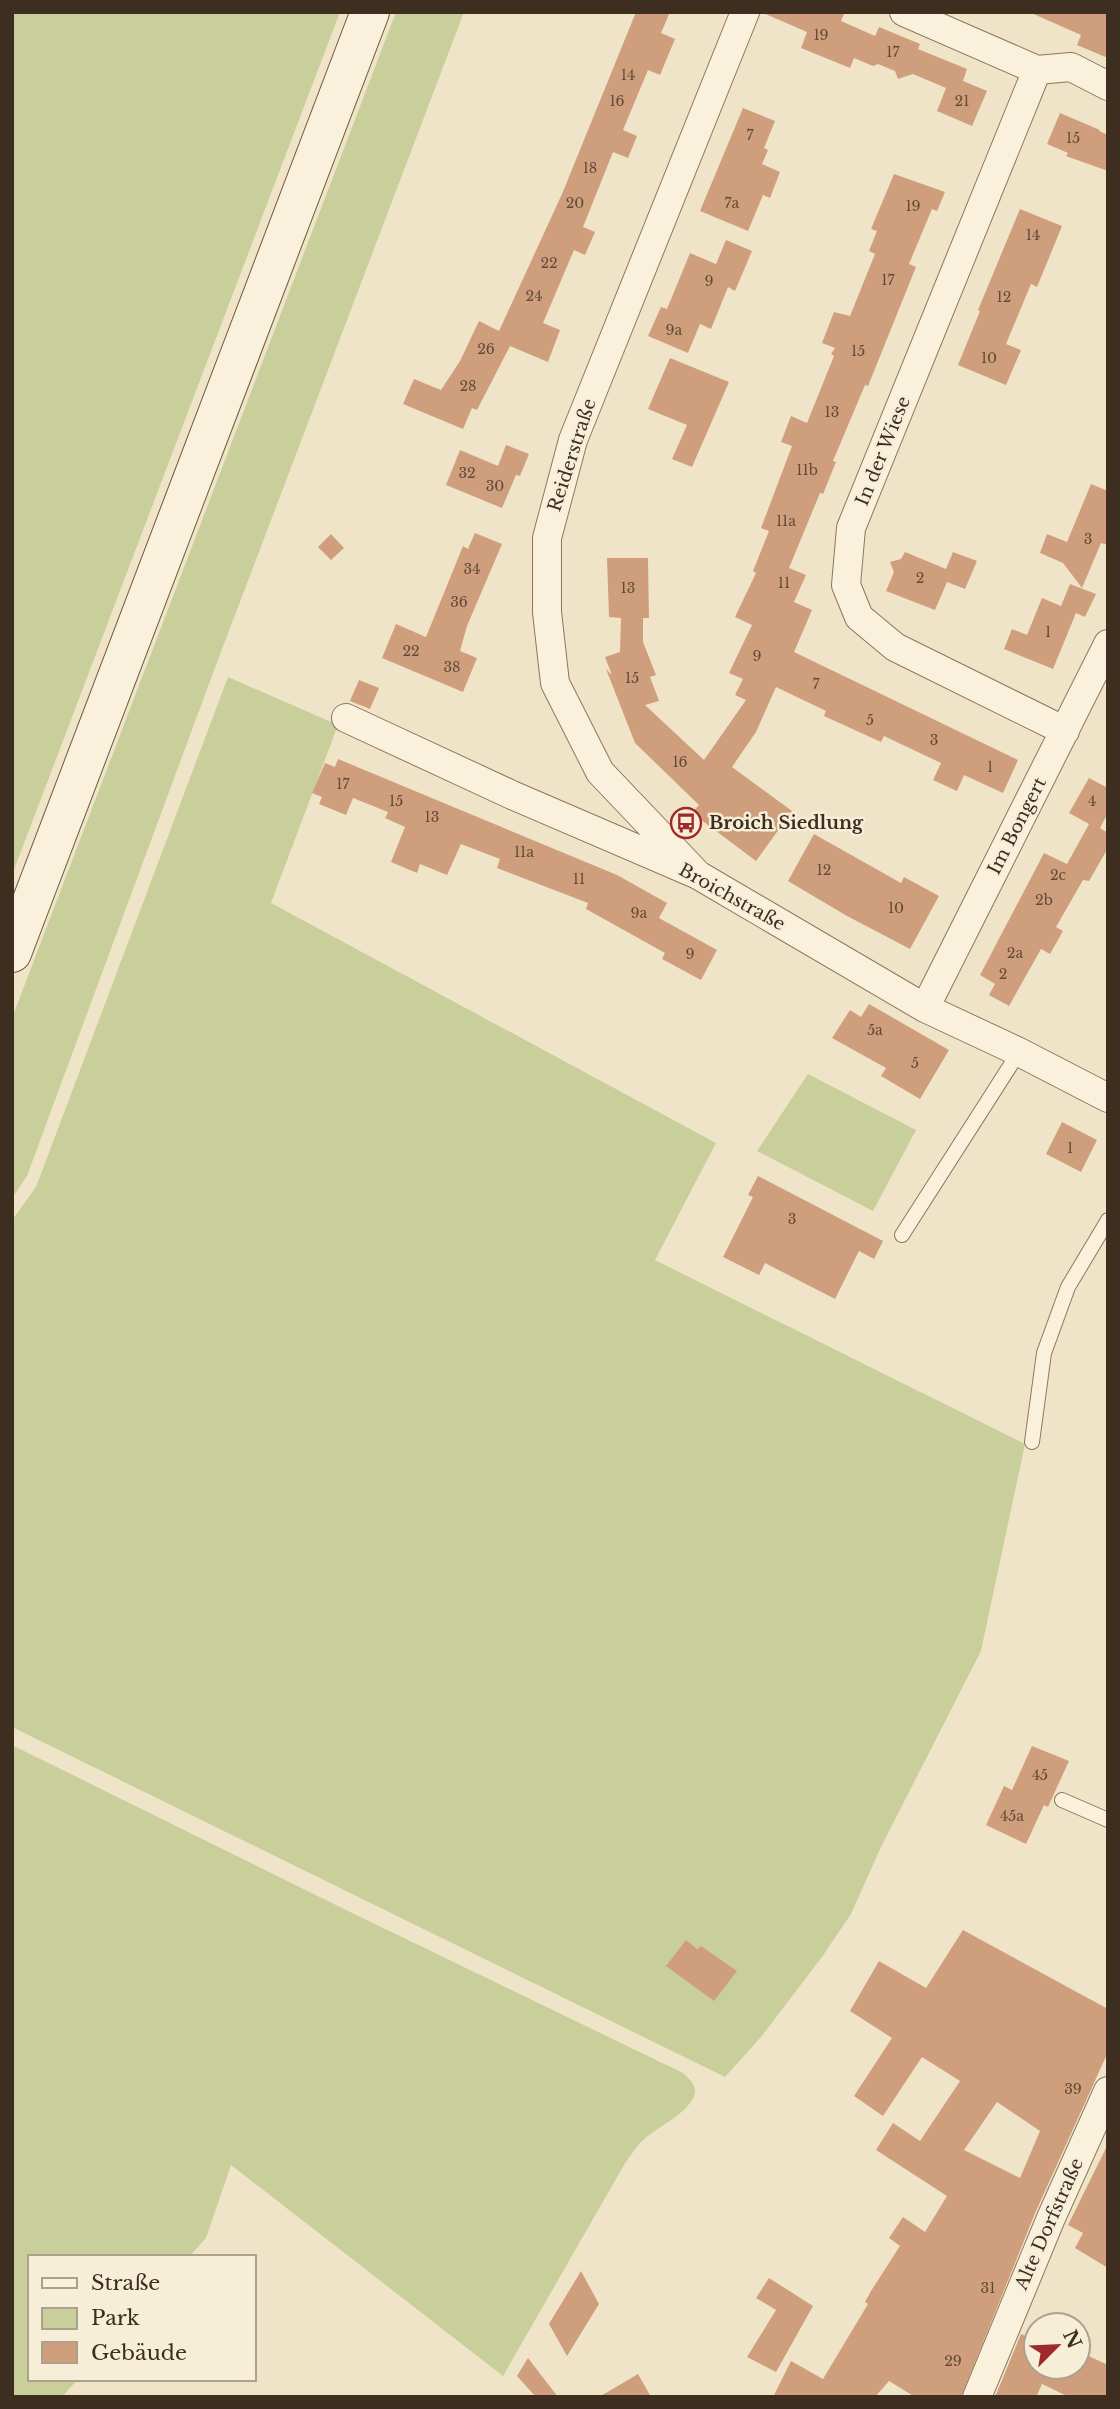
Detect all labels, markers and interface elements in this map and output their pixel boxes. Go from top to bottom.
house number: 19 [813,26,829,44]
house number: 17 [886,43,901,61]
house number: 14 [621,66,635,84]
house number: 16 [609,92,625,110]
house number: 21 [955,92,969,110]
house number: 7 [746,126,754,144]
house number: 15 [1066,129,1080,147]
house number: 18 [583,159,597,177]
house number: 20 [566,194,584,212]
house number: 7a [725,194,740,212]
house number: 19 [905,197,921,215]
house number: 14 [1026,226,1040,244]
house number: 22 [540,254,558,272]
house number: 17 [881,271,896,289]
house number: 9 [704,272,714,290]
house number: 24 [526,287,542,305]
house number: 12 [997,288,1011,306]
house number: 9a [666,321,683,339]
house number: 26 [477,340,495,358]
house number: 15 [851,342,865,360]
house number: 10 [981,349,997,367]
house number: 28 [459,377,477,395]
street label: In der Wiese [851,393,915,509]
street label: Reiderstraße [543,396,601,514]
house number: 13 [825,403,839,421]
house number: 11b [796,461,818,479]
house number: 32 [458,464,476,482]
house number: 30 [486,477,504,495]
house number: 11a [776,512,796,530]
house number: 3 [1084,530,1092,548]
house number: 34 [464,560,480,578]
house number: 2 [916,569,924,587]
house number: 11 [778,574,790,592]
house number: 13 [621,579,635,597]
house number: 36 [450,593,468,611]
house number: 1 [1045,623,1051,641]
house number: 22 [402,642,420,660]
house number: 9 [752,647,762,665]
house number: 38 [443,658,461,676]
house number: 15 [625,669,639,687]
house number: 7 [812,675,820,693]
house number: 5 [866,711,874,729]
house number: 3 [930,731,938,749]
house number: 16 [672,753,688,771]
house number: 1 [987,758,993,776]
street label: Im Bongert [983,773,1051,878]
house number: 17 [336,775,351,793]
house number: 15 [389,792,403,810]
house number: 4 [1088,792,1096,810]
bus stop icon: Broich Siedlung [669,806,703,840]
house number: 13 [425,808,439,826]
place label: Broich Siedlung [709,812,864,834]
house number: 11a [514,843,534,861]
street label: Broichstraße [675,859,789,935]
house number: 12 [817,861,831,879]
house number: 2c [1050,866,1067,884]
house number: 11 [573,870,585,888]
house number: 2b [1035,891,1053,909]
house number: 10 [888,899,904,917]
house number: 9a [631,904,648,922]
house number: 2a [1007,944,1023,962]
house number: 9 [685,945,695,963]
house number: 2 [999,965,1007,983]
house number: 5a [867,1021,883,1039]
house number: 5 [911,1054,919,1072]
house number: 1 [1067,1139,1073,1157]
house number: 3 [788,1210,796,1228]
house number: 45 [1032,1766,1048,1784]
house number: 45a [1000,1807,1024,1825]
house number: 39 [1064,2080,1082,2098]
street label: Alte Dorfstraße [1010,2155,1088,2294]
legend [28,2255,256,2381]
text: Straße [91,2270,160,2296]
house number: 31 [981,2279,995,2297]
text: Park [91,2305,140,2331]
north arrow [1022,2311,1092,2381]
text: N [1058,2326,1086,2352]
text: Gebäude [91,2340,187,2366]
house number: 29 [944,2352,962,2370]

